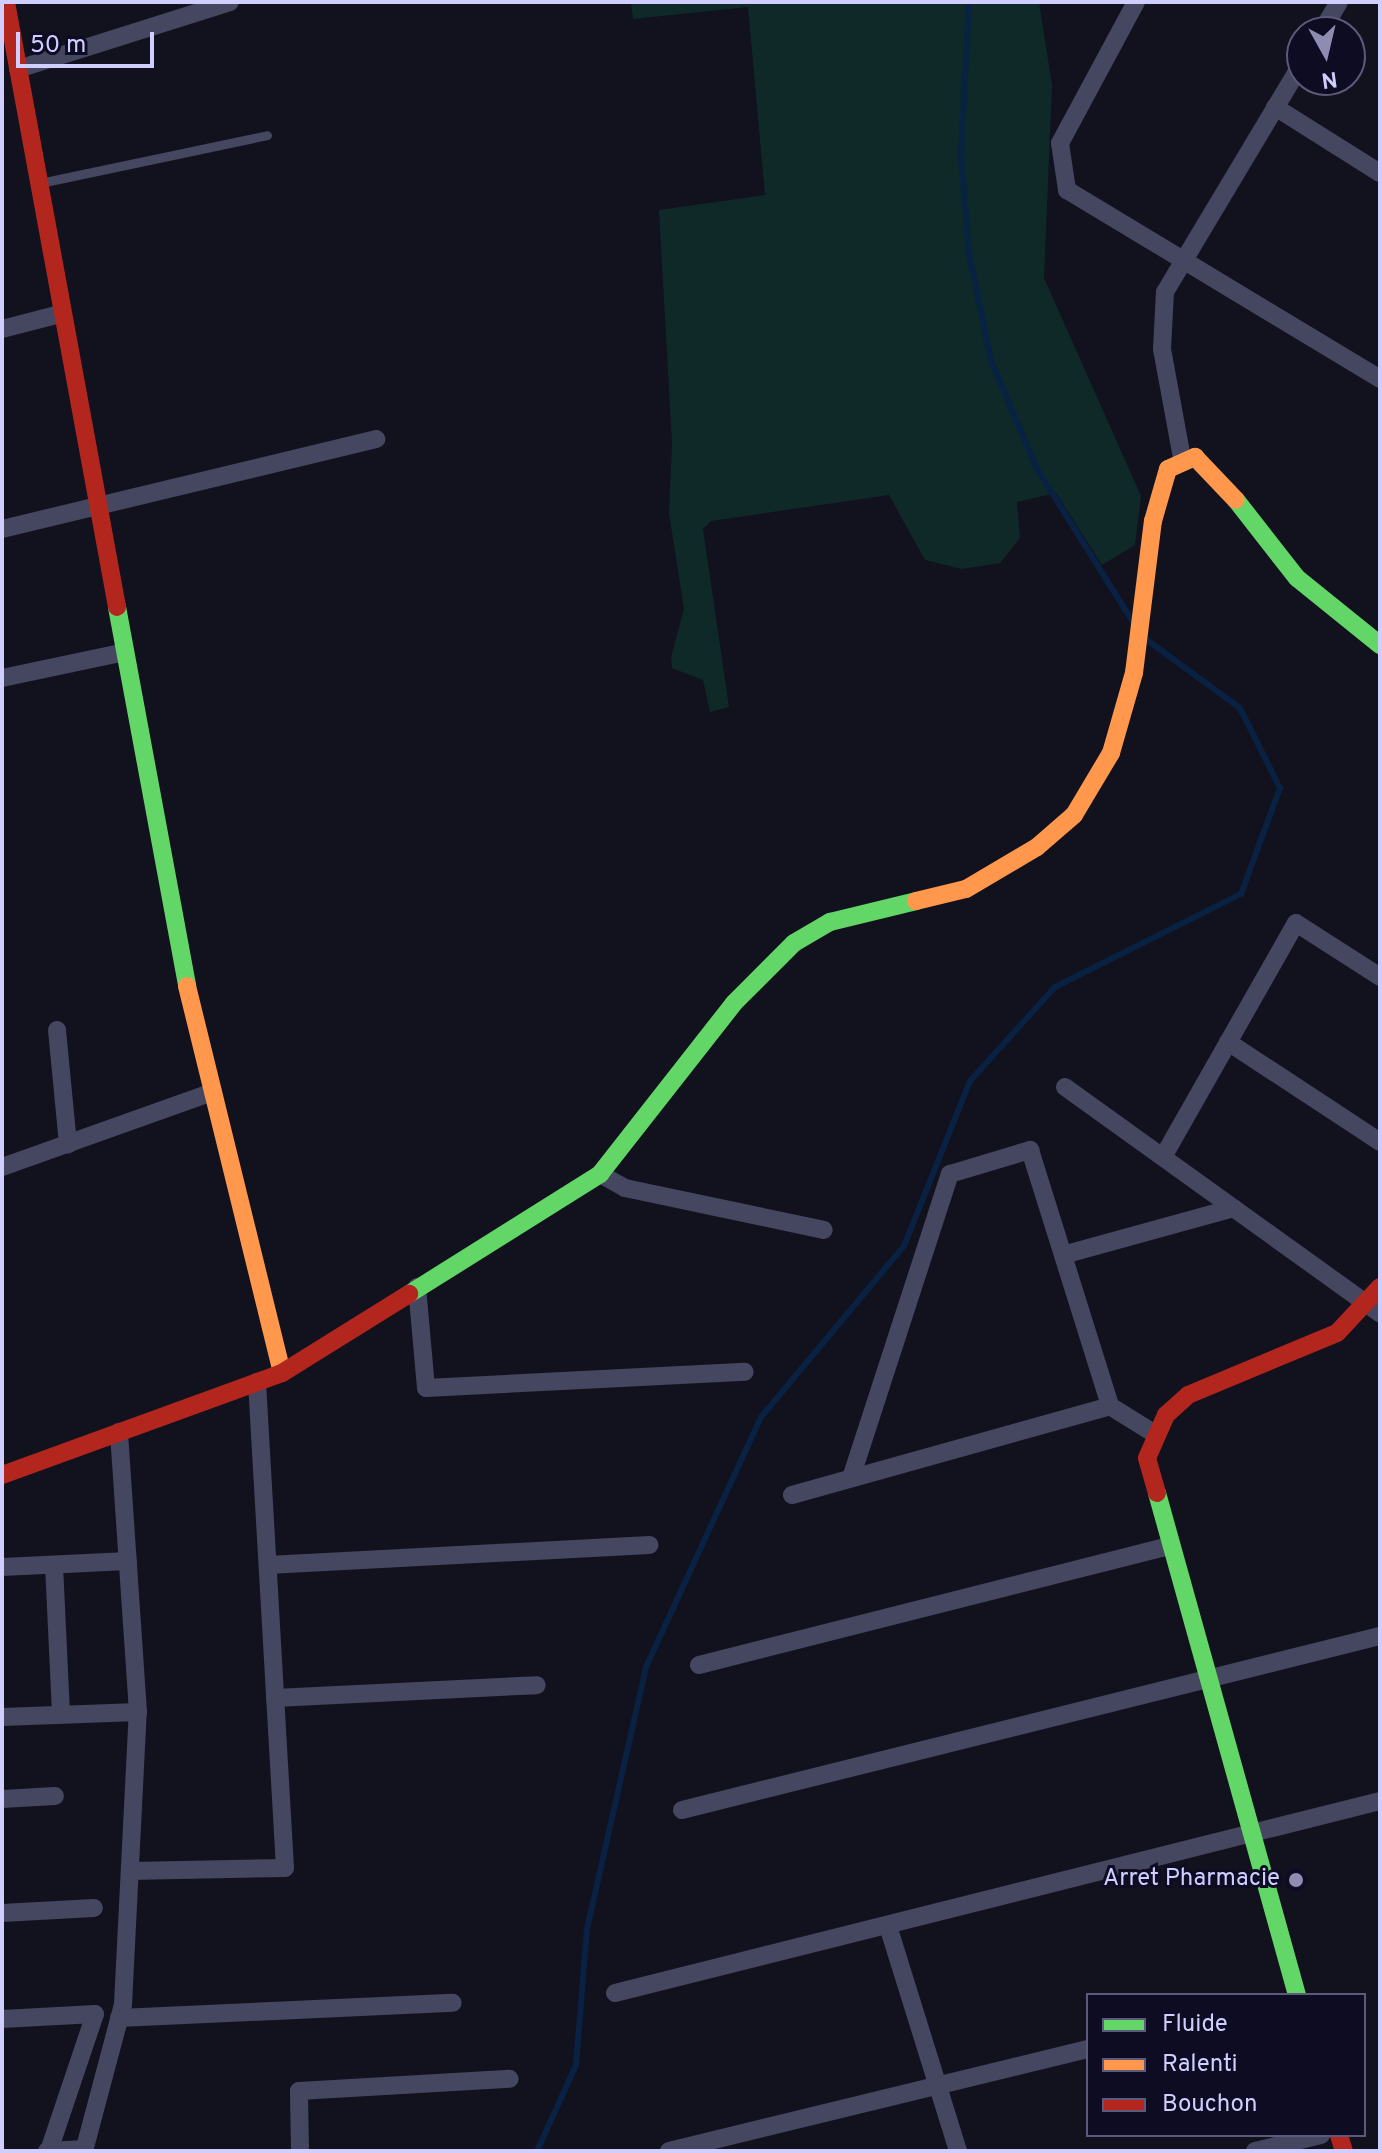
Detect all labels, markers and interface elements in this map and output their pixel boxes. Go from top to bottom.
scale bar [20,16,158,66]
north arrow [1286,16,1366,96]
text: 50 m [30,31,86,61]
text: N [1319,64,1339,93]
place label: Arret Pharmacie [1103,1866,1280,1894]
marker: Arret Pharmacie [1287,1871,1305,1889]
legend [1086,1993,1366,2137]
text: Fluide [1162,2010,1228,2040]
text: Ralenti [1162,2050,1238,2080]
text: Bouchon [1162,2090,1257,2120]

